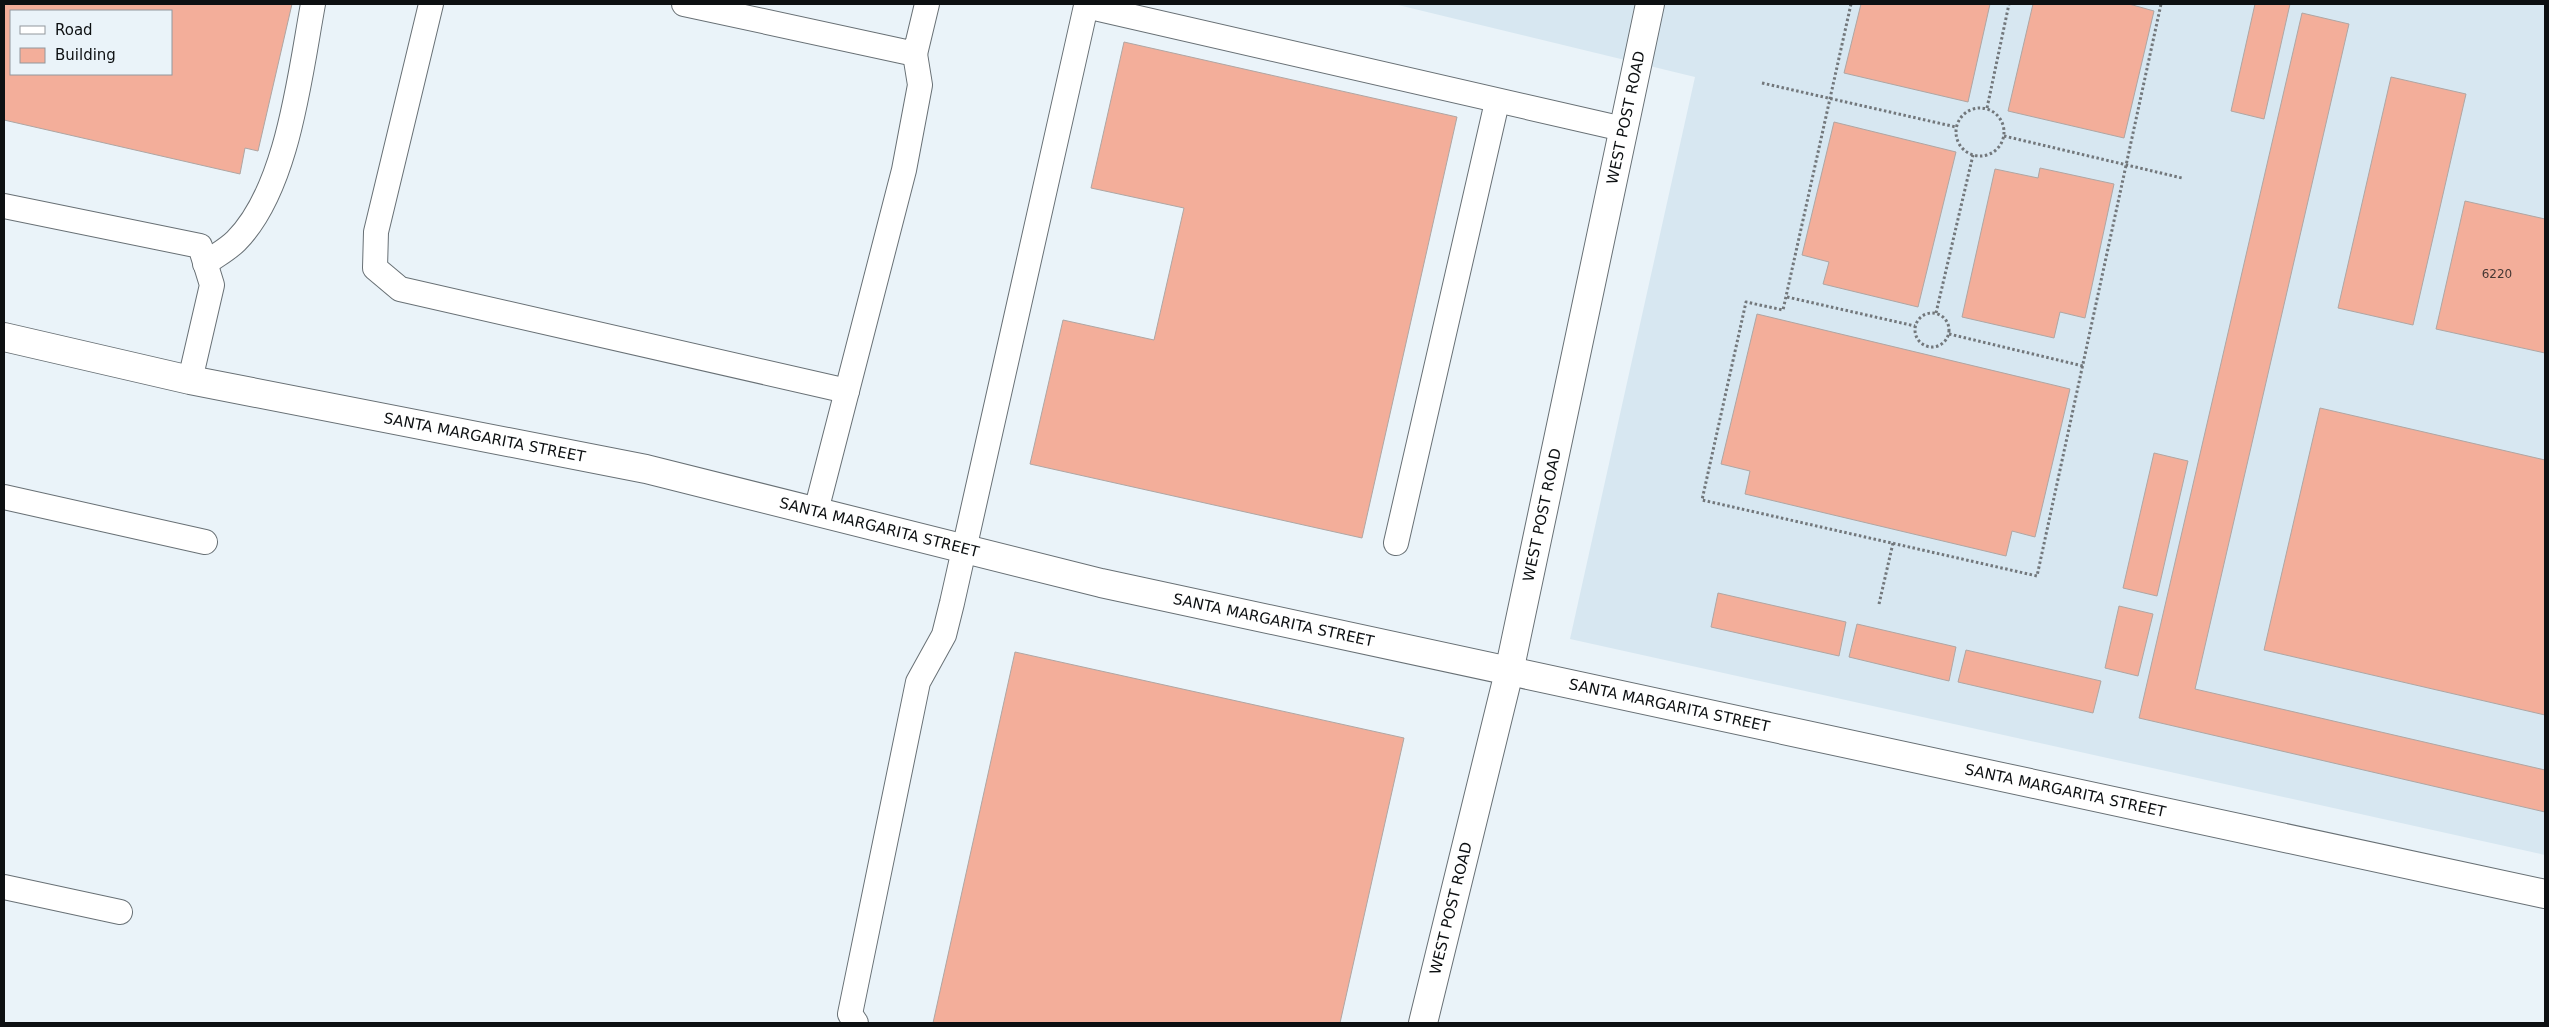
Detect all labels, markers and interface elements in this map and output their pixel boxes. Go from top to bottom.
legend [10,10,172,75]
text: Road [55,21,93,39]
text: Building [55,46,116,64]
street label: WEST POST ROAD [1603,49,1649,186]
house number: 6220 [2482,267,2512,281]
street label: SANTA MARGARITA STREET [382,409,588,466]
street label: WEST POST ROAD [1519,446,1565,583]
street label: SANTA MARGARITA STREET [778,494,982,561]
street label: SANTA MARGARITA STREET [1171,590,1376,651]
street label: SANTA MARGARITA STREET [1567,675,1772,736]
street label: SANTA MARGARITA STREET [1963,760,2168,821]
street label: WEST POST ROAD [1426,840,1476,977]

